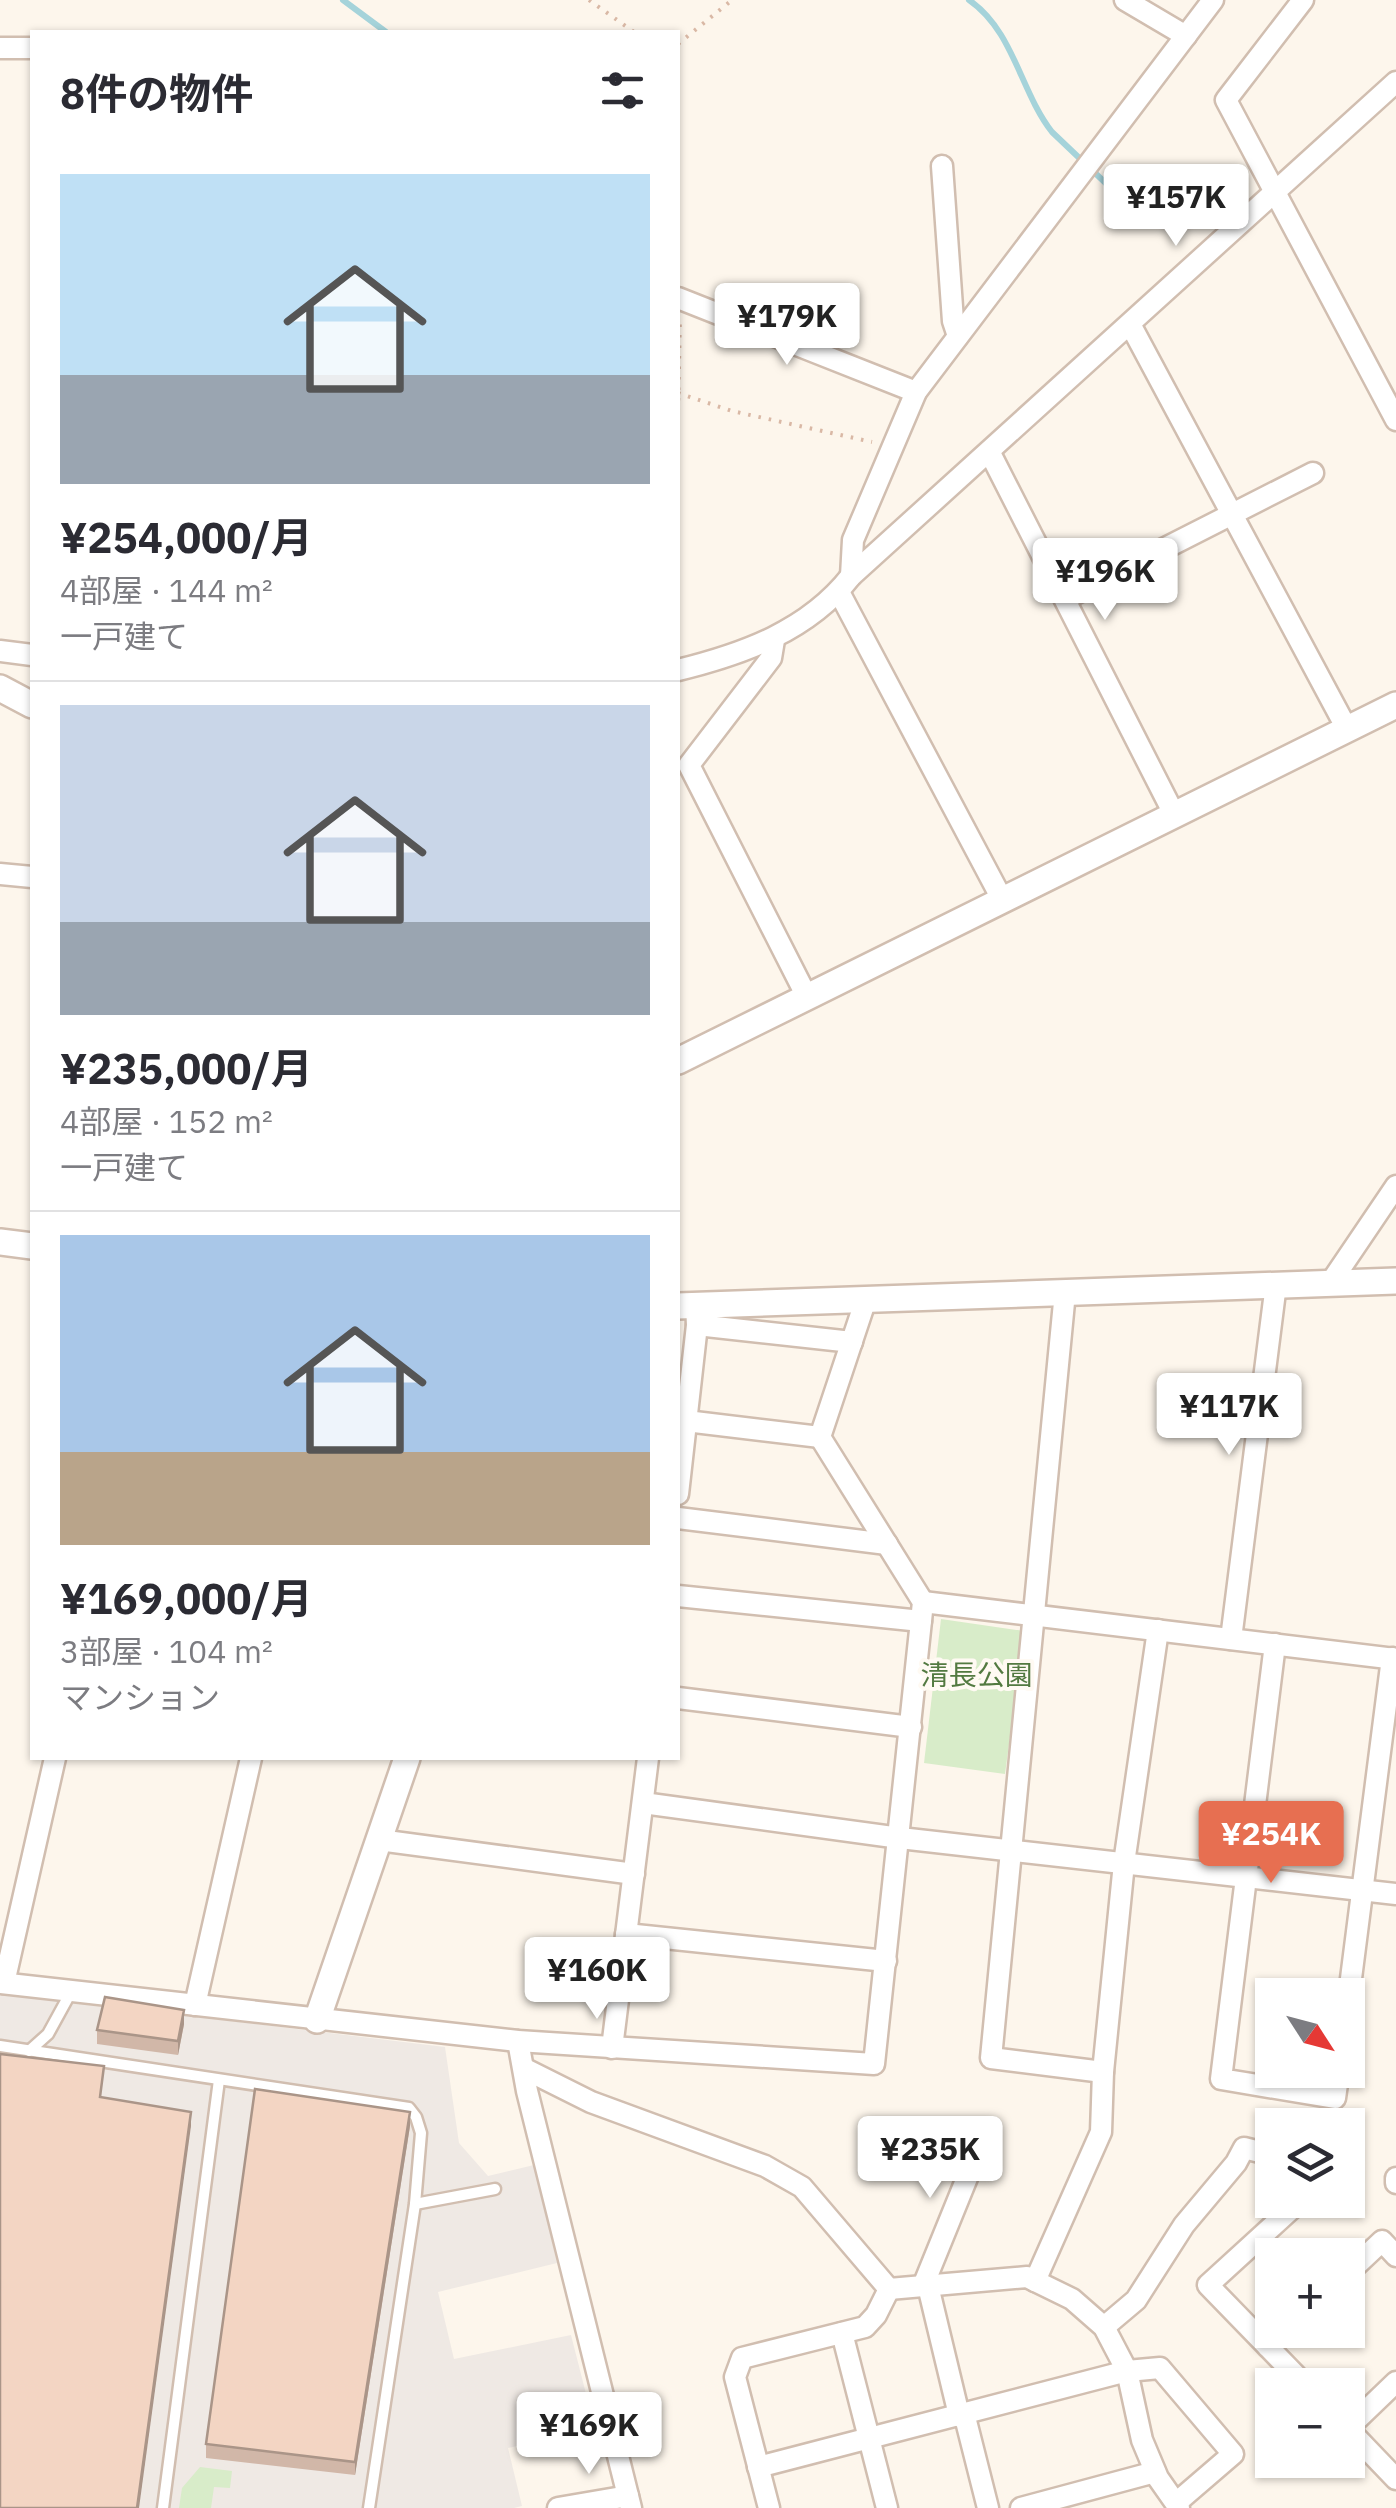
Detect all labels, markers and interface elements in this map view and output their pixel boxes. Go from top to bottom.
icon: filters [595,63,650,118]
text: 8件の物件 [60,66,253,121]
pin: ¥157K [1106,164,1246,249]
text: ¥157K [1126,175,1226,217]
icon: home [265,239,445,419]
pin: ¥179K [717,283,857,368]
text: ¥179K [737,294,837,336]
text: ¥254,000/月 [60,510,313,565]
pin: ¥196K [1035,538,1175,623]
text: ¥196K [1055,549,1155,591]
text: 4部屋 · 144 m² [60,569,273,611]
text: 一戸建て [60,615,188,657]
icon: home [265,770,445,950]
text: ¥235,000/月 [60,1041,313,1096]
text: 4部屋 · 152 m² [60,1100,273,1142]
text: 一戸建て [60,1146,188,1188]
icon: home [265,1300,445,1480]
pin: ¥117K [1159,1373,1299,1458]
text: ¥117K [1179,1384,1279,1426]
text: ¥169,000/月 [60,1571,313,1626]
text: 3部屋 · 104 m² [60,1630,273,1672]
park label: 清長公園 [921,1656,1033,1693]
text: マンション [60,1676,220,1718]
pin: ¥254K [1201,1801,1341,1886]
text: ¥254K [1221,1812,1321,1854]
pin: ¥160K [527,1937,667,2022]
text: ¥160K [547,1948,647,1990]
north arrow [1255,1978,1365,2088]
map controls [1255,1978,1365,2478]
button: layers [1255,2108,1365,2218]
pin: ¥235K [860,2116,1000,2201]
text: ¥235K [880,2127,980,2169]
button: + [1255,2238,1365,2348]
button: − [1255,2368,1365,2478]
pin: ¥169K [519,2392,659,2477]
text: ¥169K [539,2403,639,2445]

